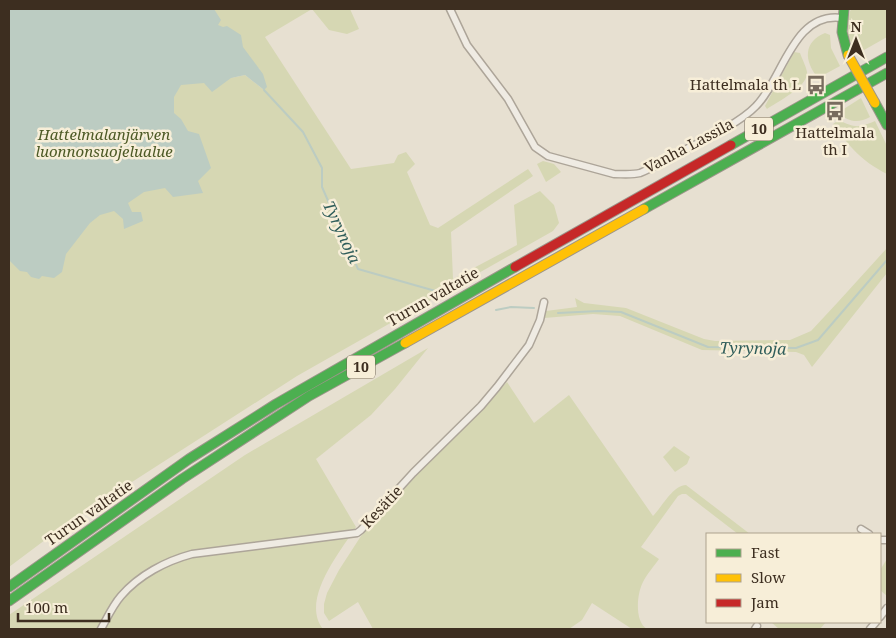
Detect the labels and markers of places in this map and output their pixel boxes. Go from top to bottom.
place label: Hattelmala th L [690,74,801,94]
bus stop icon: Hattelmala th L [805,74,827,96]
bus stop icon: Hattelmala th I [824,100,846,122]
place label: Hattelmala th I [795,122,875,159]

